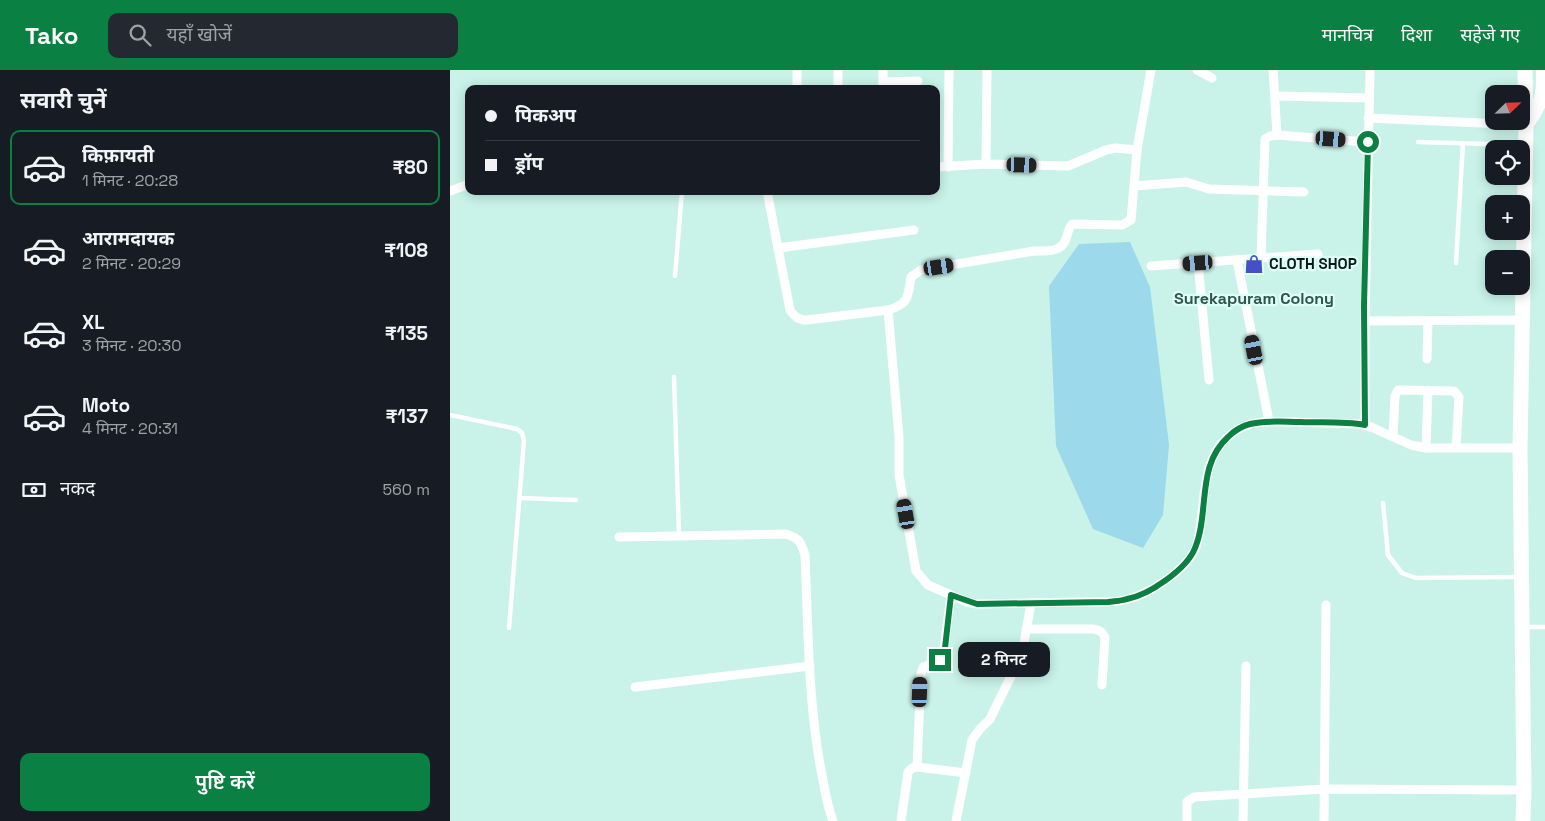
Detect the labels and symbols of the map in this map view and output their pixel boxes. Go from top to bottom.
north arrow [1485,85,1530,130]
car [1315,130,1346,148]
route start [1357,131,1379,153]
car [1006,157,1037,173]
shop icon: CLOTH SHOP [1243,253,1265,275]
car [1182,254,1213,272]
place label: CLOTH SHOP [1269,254,1357,273]
car [923,257,954,277]
district label: Surekapuram Colony [1174,288,1334,309]
car [1243,334,1264,366]
car [896,498,915,530]
callout: 2 मिनट [958,642,1050,678]
route end [929,649,951,671]
car [911,677,928,707]

